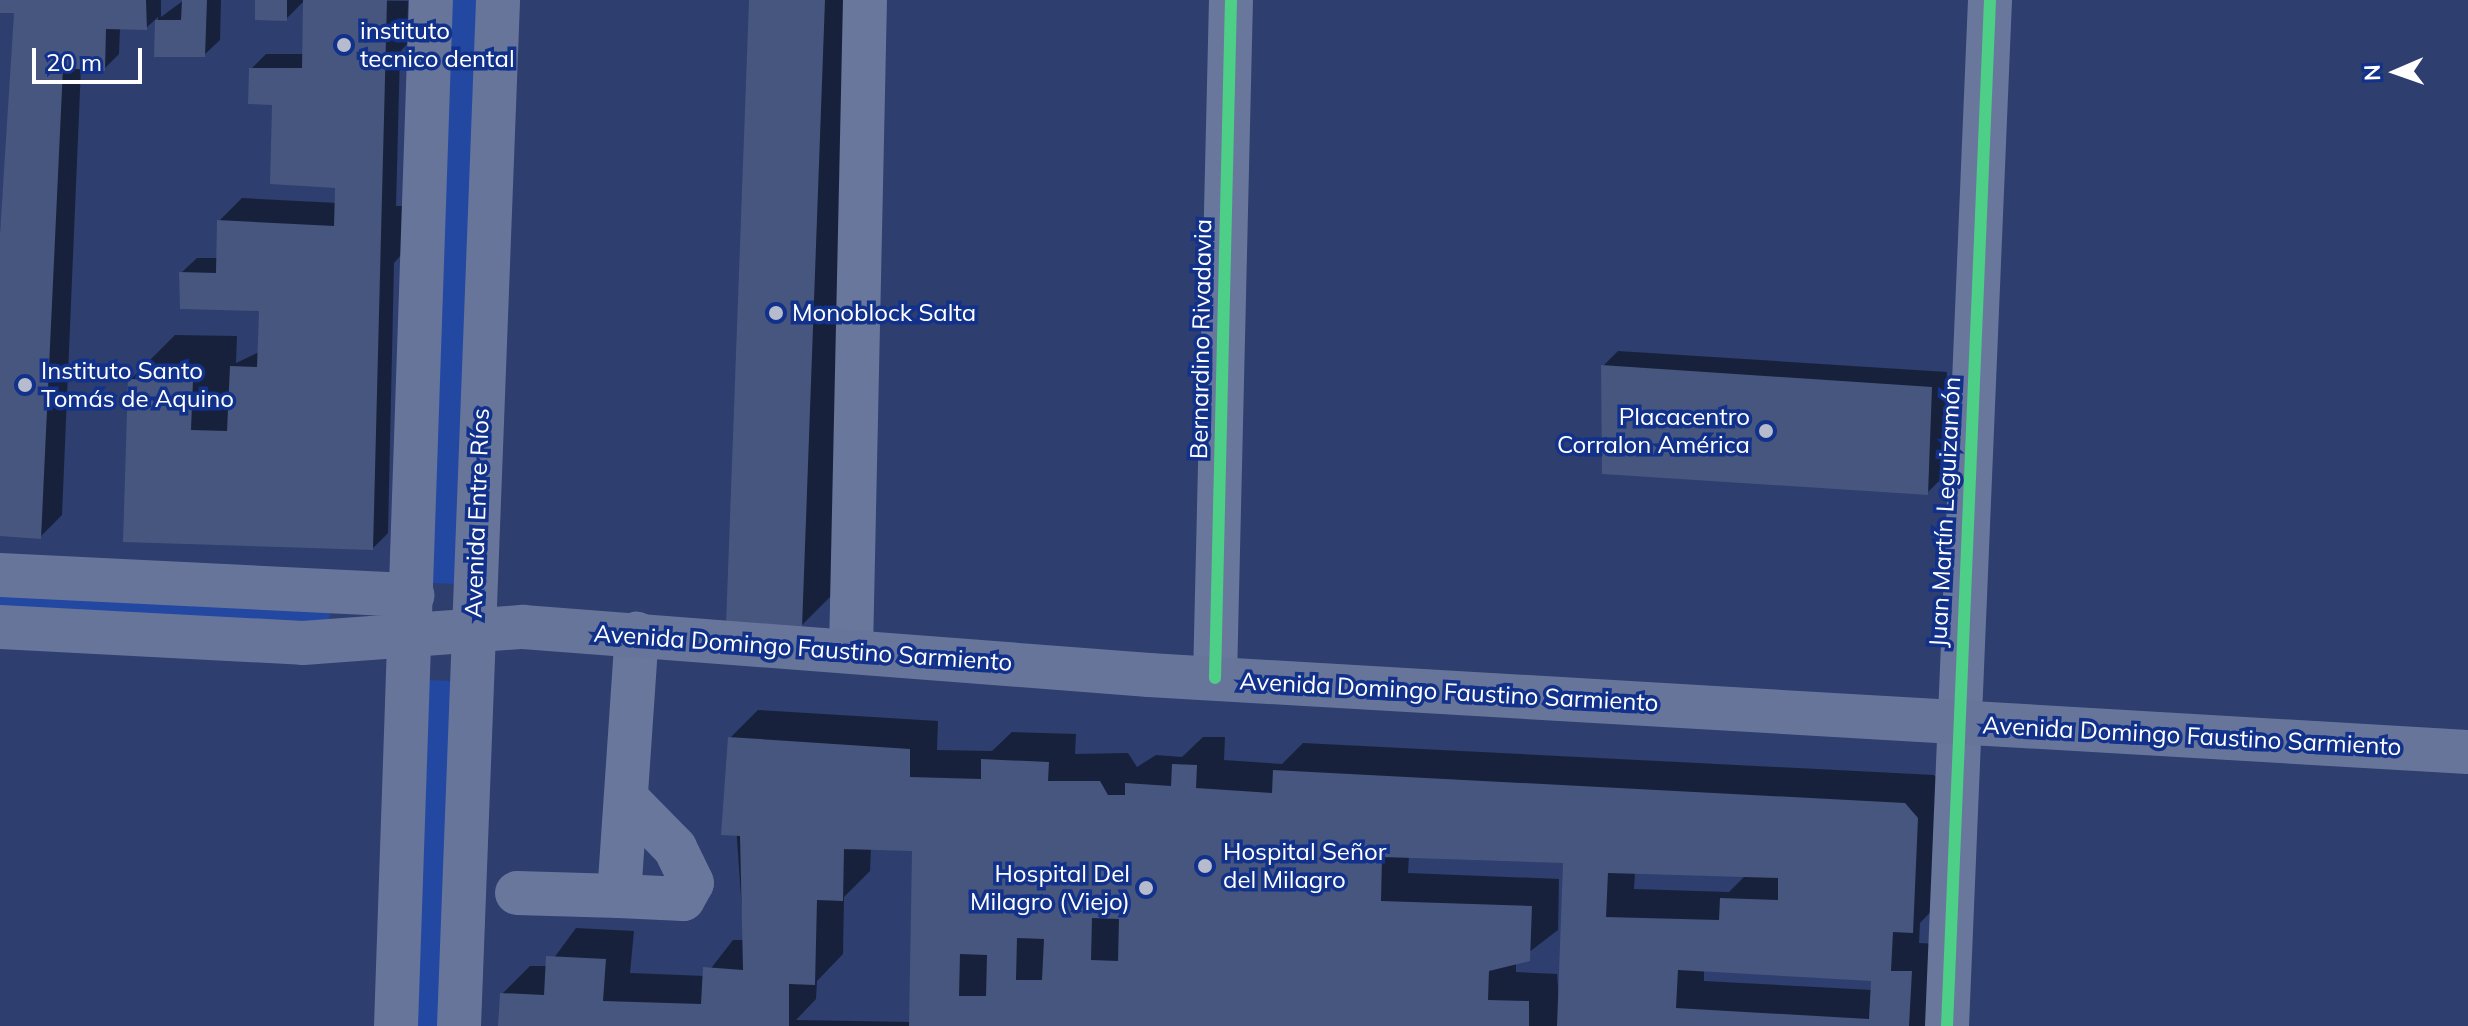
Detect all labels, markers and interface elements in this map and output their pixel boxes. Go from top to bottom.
place label: instituto tecnico dental [360,17,515,73]
scale bar [36,32,146,82]
north arrow [2356,32,2436,112]
marker: instituto tecnico dental [335,36,353,54]
text: 20 m [46,47,102,77]
text: N [2358,64,2386,82]
street label: Bernardino Rivadavia [1185,219,1217,459]
place label: Monoblock Salta [792,299,976,327]
marker: Monoblock Salta [767,304,785,322]
place label: Instituto Santo Tomás de Aquino [41,357,234,413]
marker: Instituto Santo Tomás de Aquino [16,376,34,394]
street label: Juan Martín Leguizamón [1924,376,1966,648]
place label: Placacentro Corralon América [1557,403,1750,459]
street label: Avenida Entre Ríos [459,408,495,618]
marker: Placacentro Corralon América [1757,422,1775,440]
street label: Avenida Domingo Faustino Sarmiento [593,619,1013,677]
street label: Avenida Domingo Faustino Sarmiento [1239,667,1659,717]
street label: Avenida Domingo Faustino Sarmiento [1982,711,2402,761]
place label: Hospital Señor del Milagro [1223,838,1386,894]
marker: Hospital Señor del Milagro [1194,855,1216,877]
place label: Hospital Del Milagro (Viejo) [970,860,1130,916]
marker: Hospital Del Milagro (Viejo) [1137,879,1155,897]

